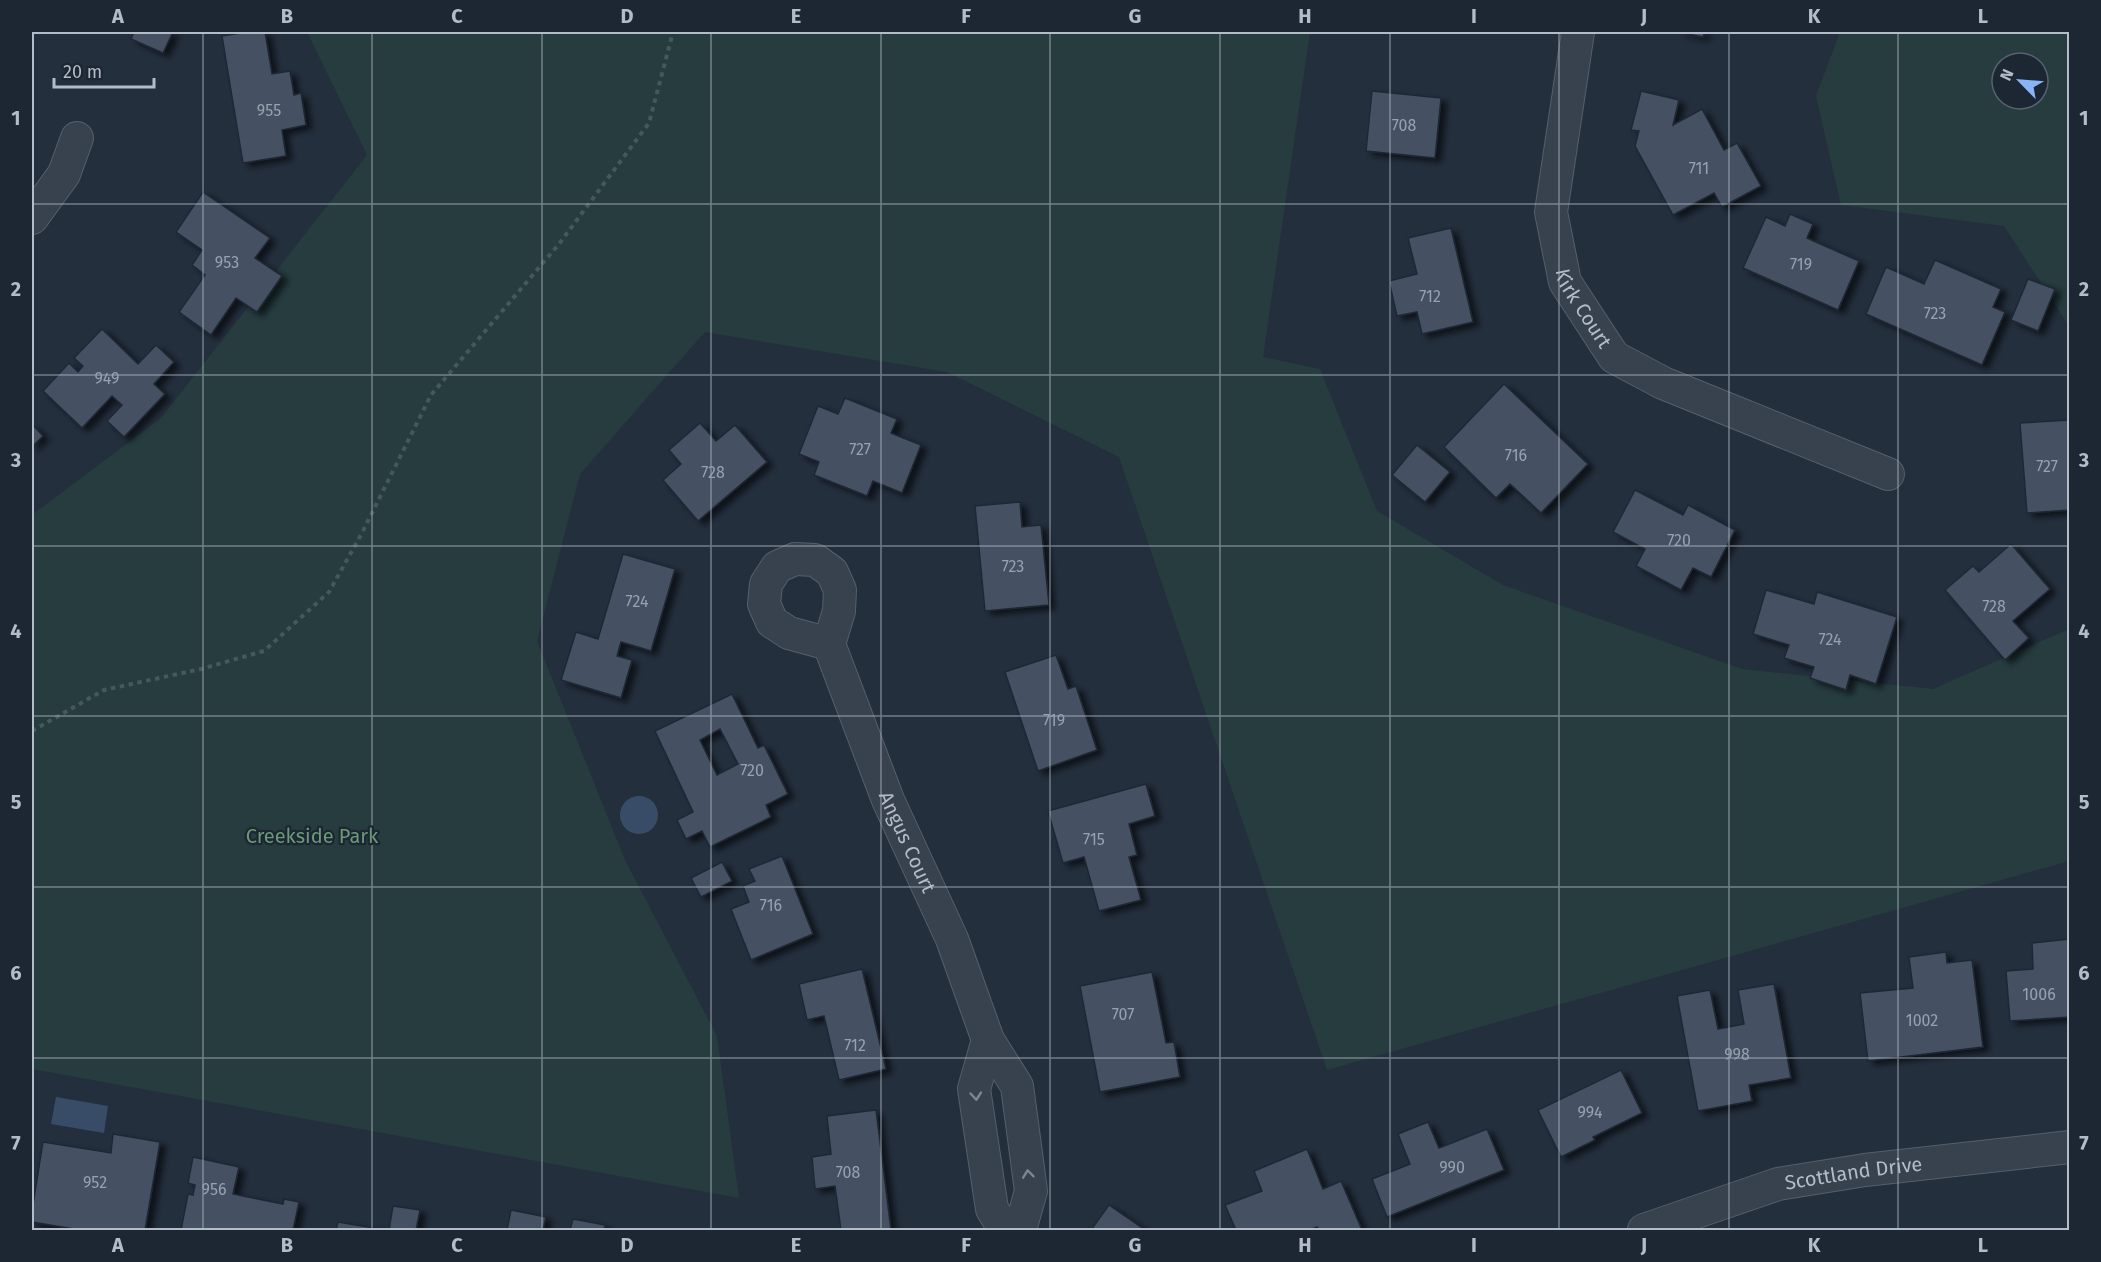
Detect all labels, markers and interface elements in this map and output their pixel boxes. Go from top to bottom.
text: A [111,4,125,28]
text: B [281,4,293,28]
text: C [451,4,463,28]
text: D [620,4,634,28]
text: E [791,4,801,28]
text: F [961,4,971,28]
text: G [1129,4,1141,28]
text: H [1298,4,1312,28]
text: I [1471,4,1477,28]
text: J [1640,4,1647,28]
text: K [1808,4,1821,28]
text: L [1978,4,1988,28]
scale bar [54,51,154,89]
north arrow [1990,51,2050,111]
text: 20 m [63,61,102,83]
text: N [1996,66,2018,84]
house number: 955 [257,101,281,120]
text: 1 [11,106,21,130]
text: 1 [2079,106,2089,130]
house number: 708 [1392,116,1417,135]
house number: 711 [1689,159,1709,178]
house number: 953 [215,253,239,272]
house number: 719 [1790,255,1812,274]
street label: Kirk Court [1551,267,1617,353]
text: 2 [11,277,21,301]
text: 2 [2079,277,2089,301]
house number: 712 [1419,287,1441,306]
house number: 723 [1924,304,1946,323]
house number: 949 [95,369,119,388]
house number: 727 [849,440,871,459]
house number: 716 [1505,446,1527,465]
text: 3 [10,448,21,472]
text: 3 [2078,448,2089,472]
house number: 727 [2036,457,2058,476]
house number: 728 [701,463,725,482]
house number: 720 [1667,531,1691,550]
house number: 723 [1002,557,1024,576]
house number: 724 [626,592,649,611]
house number: 728 [1982,597,2006,616]
text: 4 [10,619,22,643]
text: 4 [2078,619,2090,643]
house number: 724 [1819,630,1842,649]
house number: 719 [1043,711,1065,730]
house number: 720 [740,761,764,780]
street label: Angus Court [874,788,941,897]
text: 5 [11,790,22,814]
text: 5 [2079,790,2090,814]
park label: Creekside Park [246,824,379,848]
house number: 715 [1083,830,1105,849]
house number: 716 [760,896,782,915]
text: 6 [10,961,22,985]
text: 6 [2078,961,2090,985]
house number: 1006 [2022,985,2056,1004]
house number: 707 [1112,1005,1134,1024]
house number: 1002 [1906,1011,1938,1030]
house number: 712 [844,1036,866,1055]
house number: 998 [1724,1045,1750,1064]
one-way arrow [969,1092,982,1101]
house number: 994 [1577,1103,1603,1122]
text: 7 [11,1131,21,1155]
text: 7 [2079,1131,2089,1155]
street label: Scottland Drive [1783,1152,1924,1195]
house number: 990 [1439,1158,1465,1177]
house number: 708 [836,1163,861,1182]
one-way arrow [1023,1169,1035,1178]
house number: 952 [83,1173,107,1192]
house number: 956 [202,1180,226,1199]
text: A [111,1233,125,1257]
text: B [281,1233,293,1257]
text: C [451,1233,463,1257]
text: D [620,1233,634,1257]
text: E [791,1233,801,1257]
text: F [961,1233,971,1257]
text: G [1129,1233,1141,1257]
text: H [1298,1233,1312,1257]
text: I [1471,1233,1477,1257]
text: J [1640,1233,1647,1257]
text: K [1808,1233,1821,1257]
text: L [1978,1233,1988,1257]

